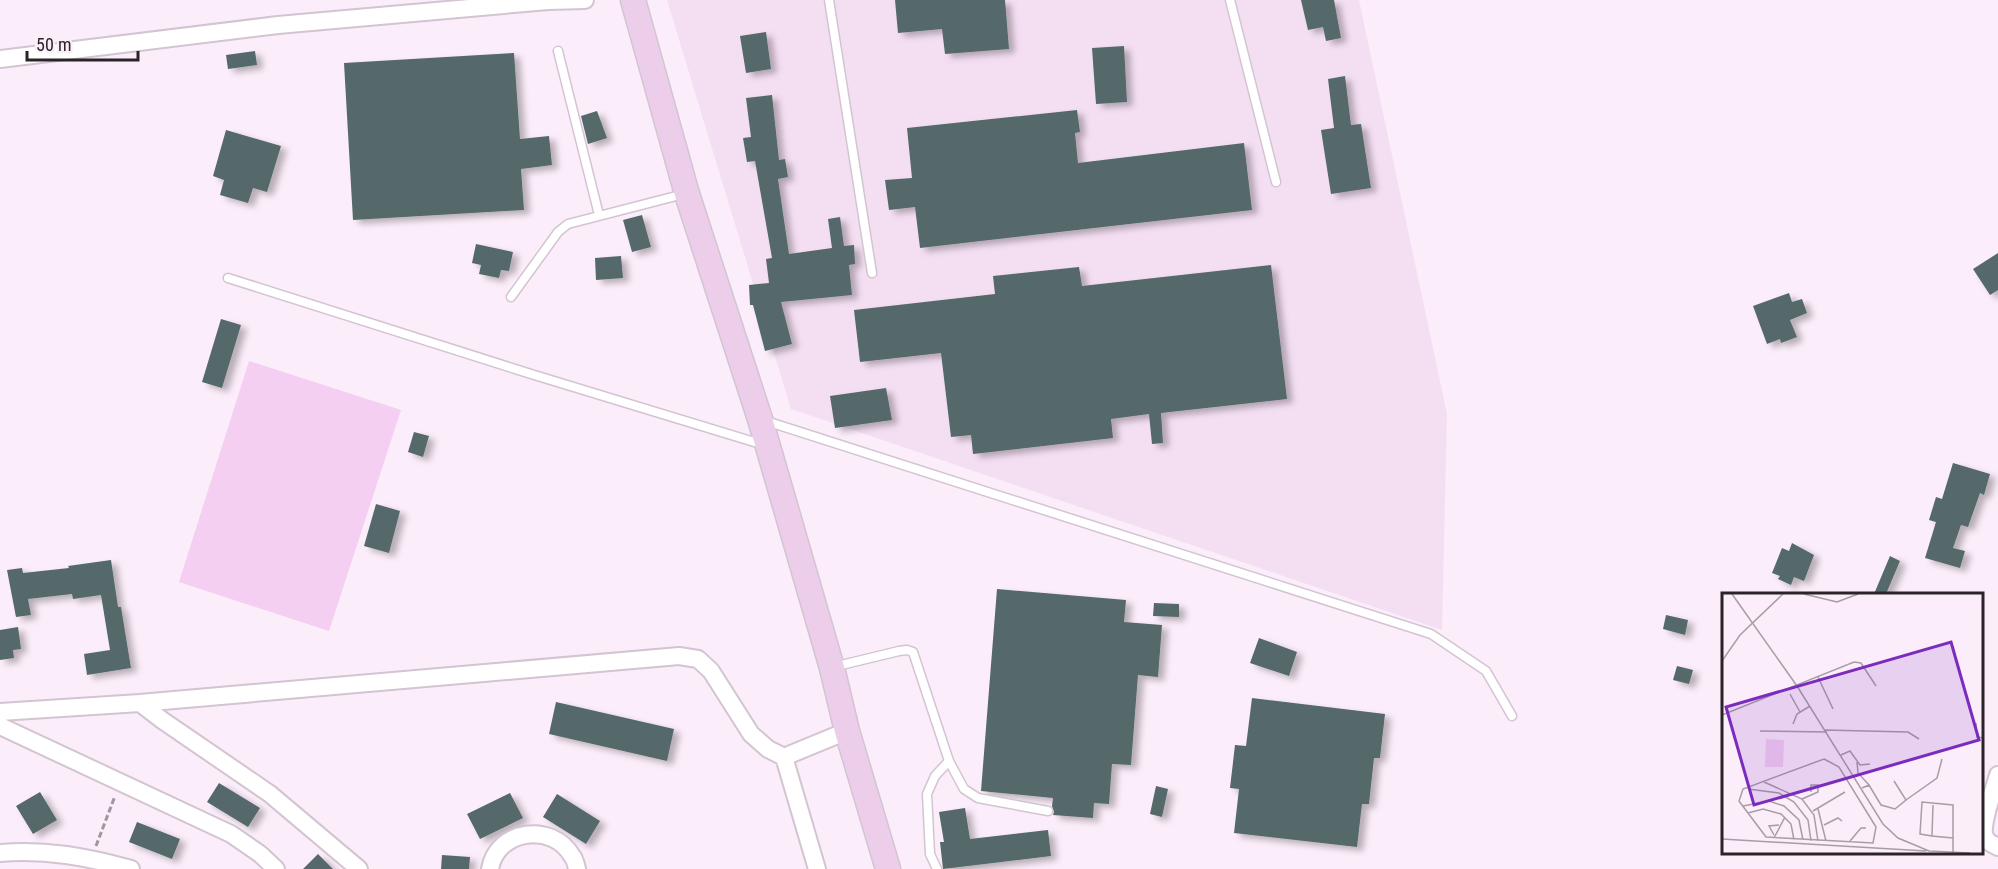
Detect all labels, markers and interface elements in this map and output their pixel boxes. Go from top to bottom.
scale bar [27,24,138,62]
text: 50 m [36,34,71,55]
inset map [1722,593,1983,854]

